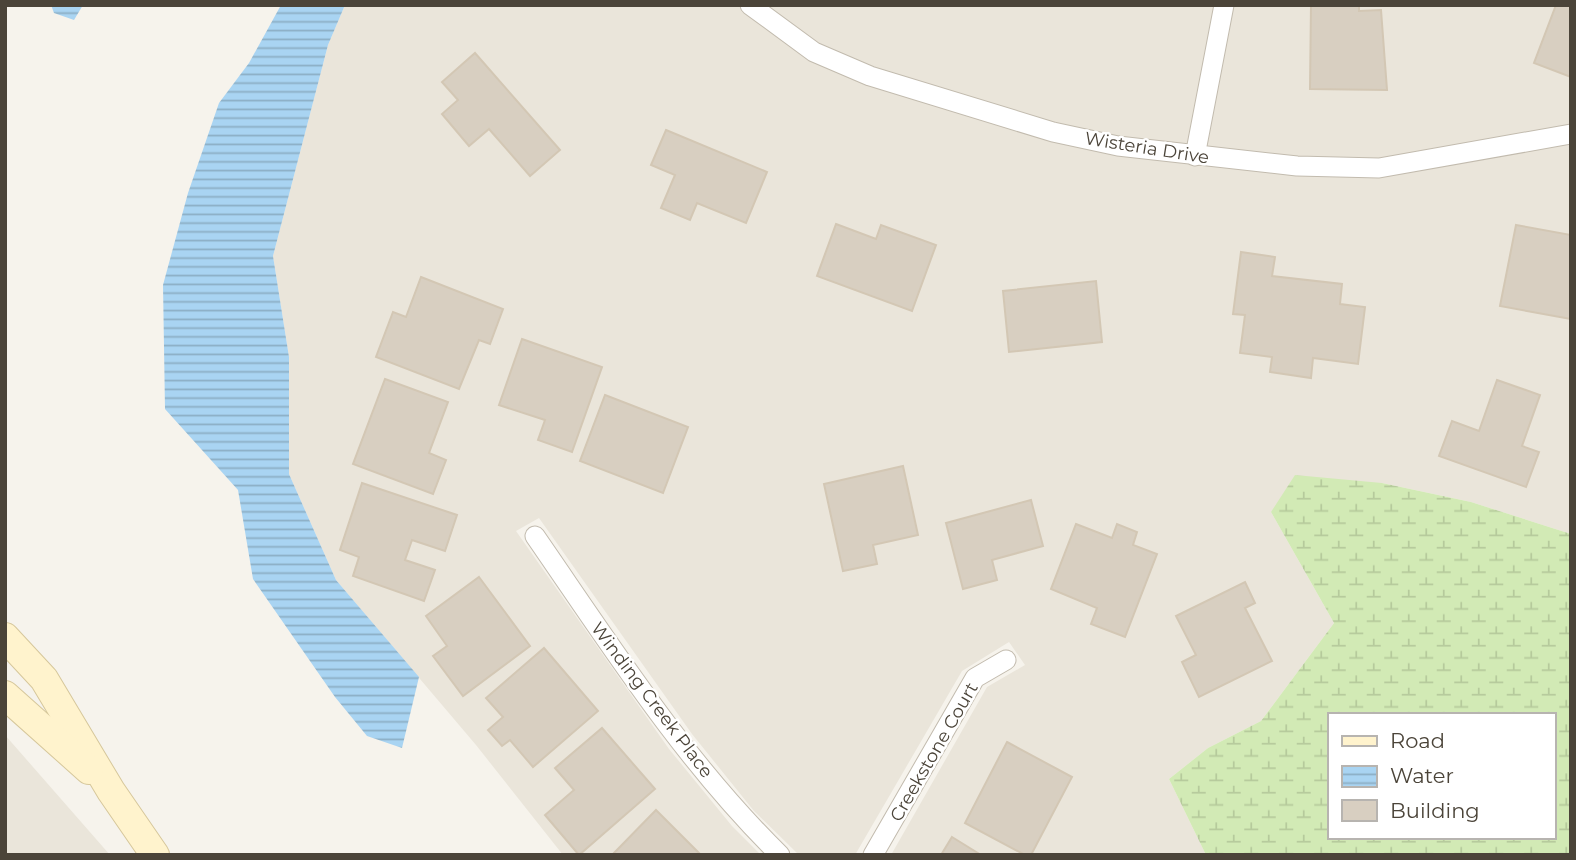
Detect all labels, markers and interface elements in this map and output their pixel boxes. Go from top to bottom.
street label: Wisteria Drive [1083,127,1211,169]
street label: Winding Creek Place [586,618,718,782]
street label: Creekstone Court [885,678,983,826]
legend [1328,713,1555,839]
text: Road [1390,728,1445,753]
text: Water [1390,763,1454,788]
text: Building [1390,798,1480,823]

